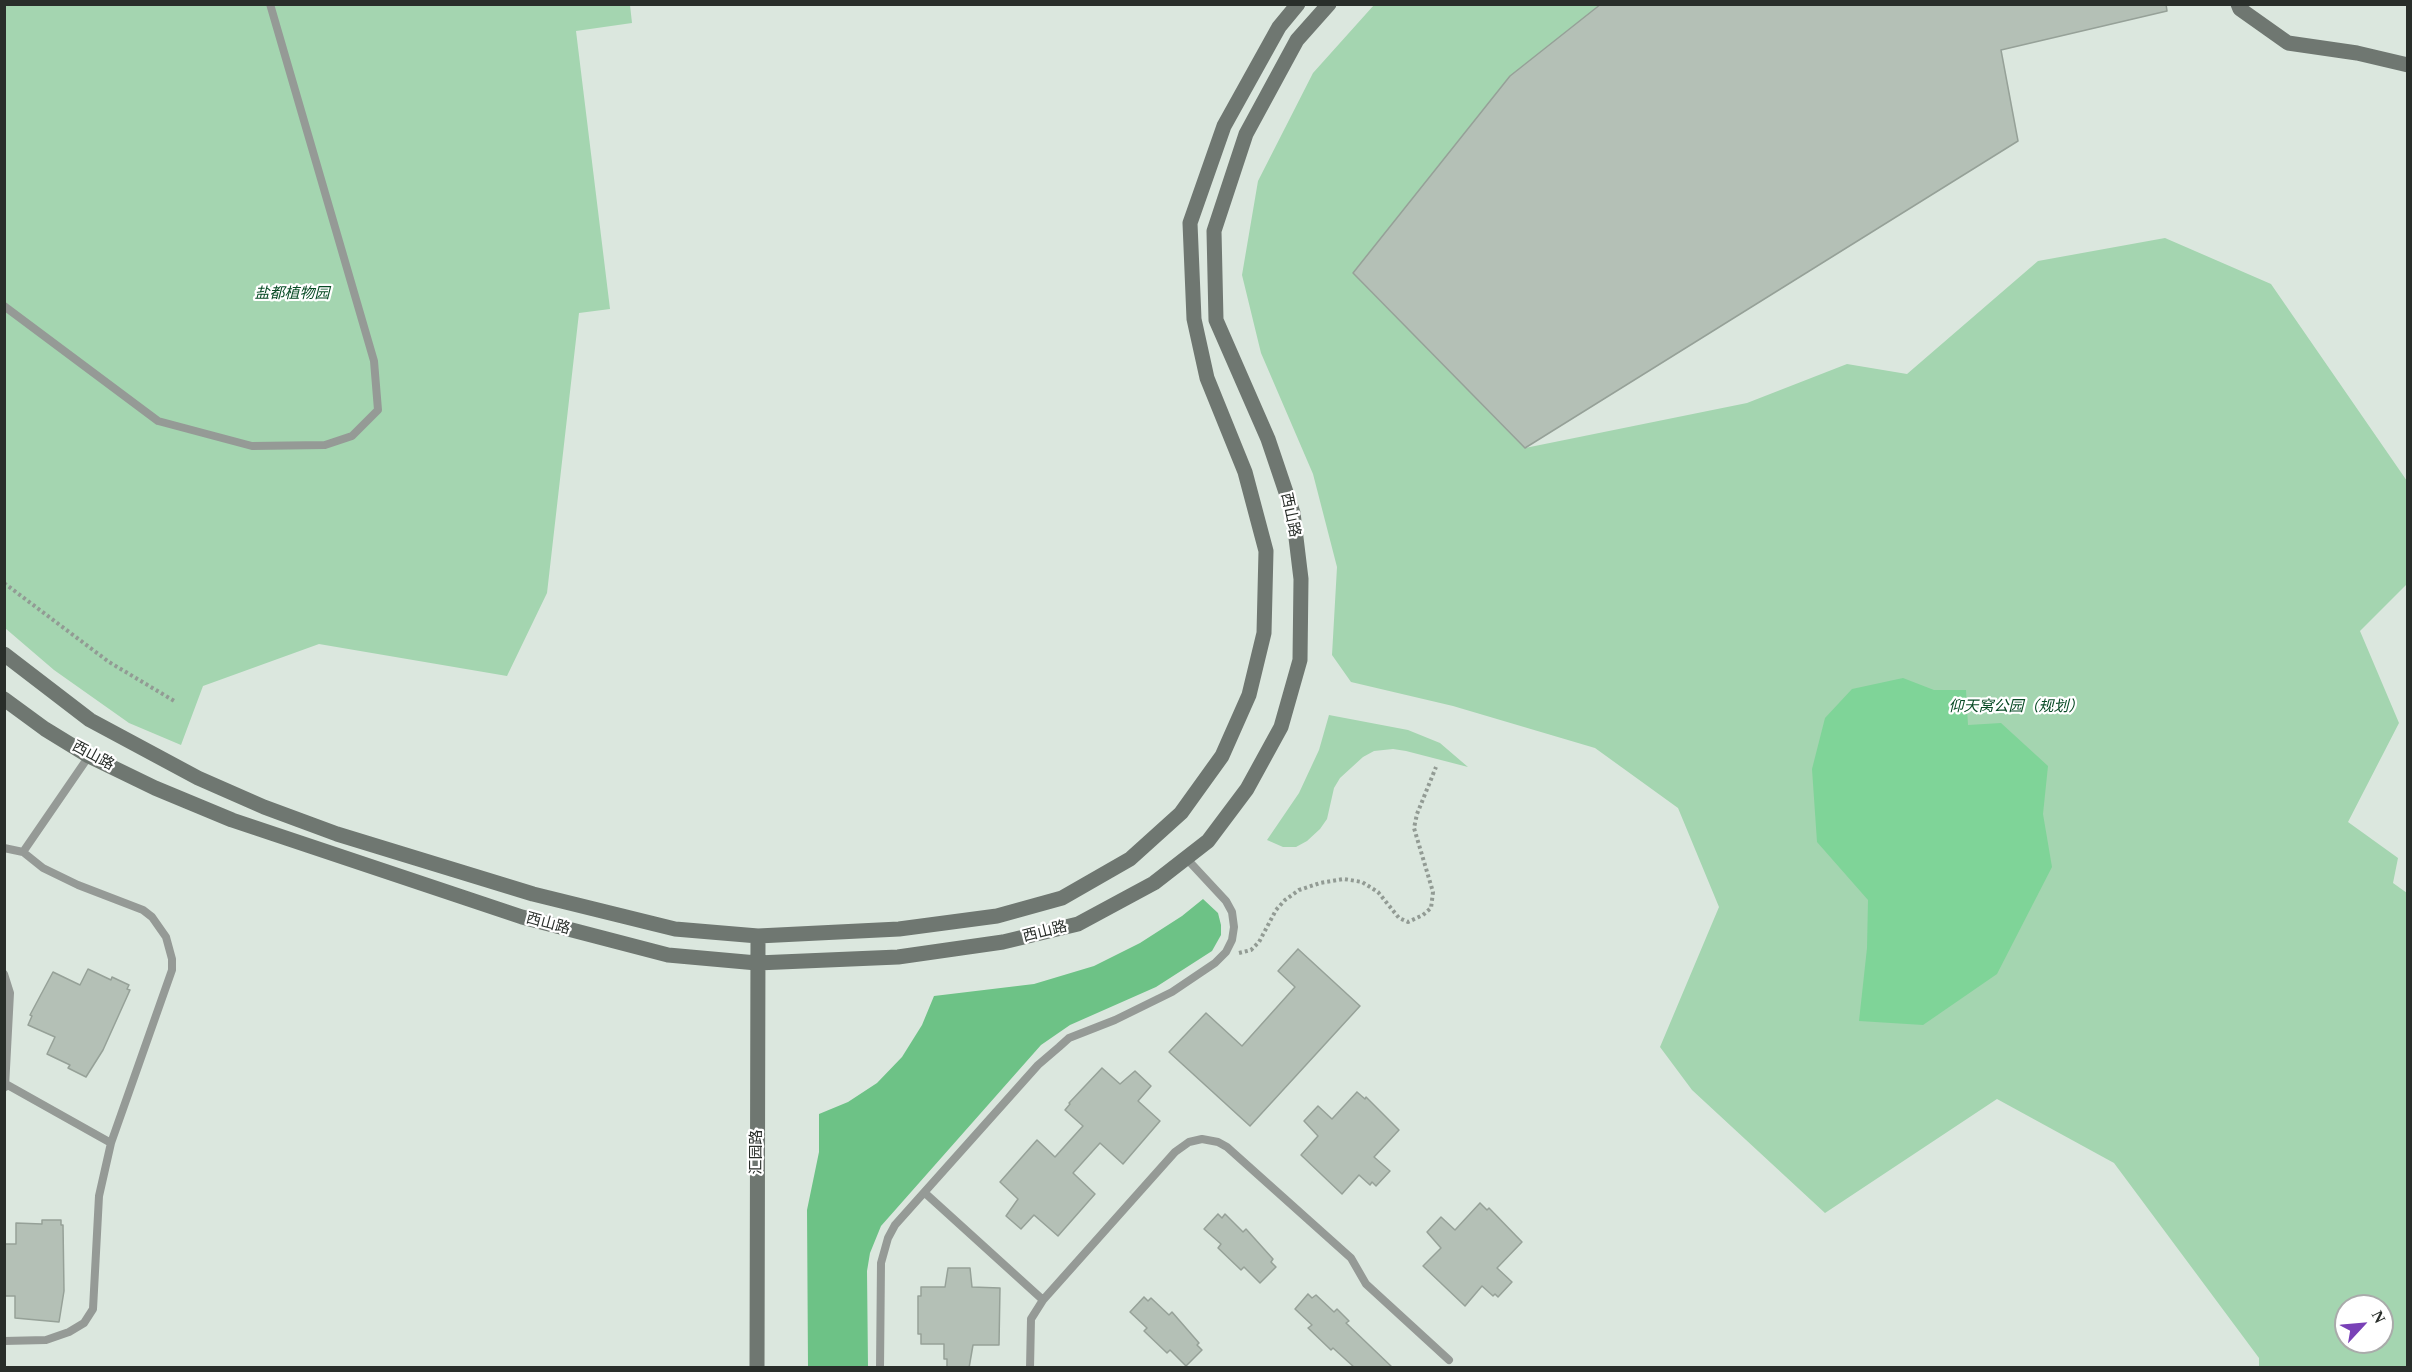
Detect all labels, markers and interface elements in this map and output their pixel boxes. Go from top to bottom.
park label: 盐都植物园 [255,285,329,303]
street label: 西山路 [1277,491,1303,539]
park label: 仰天窝公园（规划） [1949,698,2083,716]
street label: 西山路 [69,737,117,775]
street label: 西山路 [524,909,572,939]
street label: 西山路 [1021,918,1069,946]
street label: 汇园路 [748,1130,766,1174]
north arrow [2334,1294,2394,1354]
text: N [2369,1308,2389,1326]

